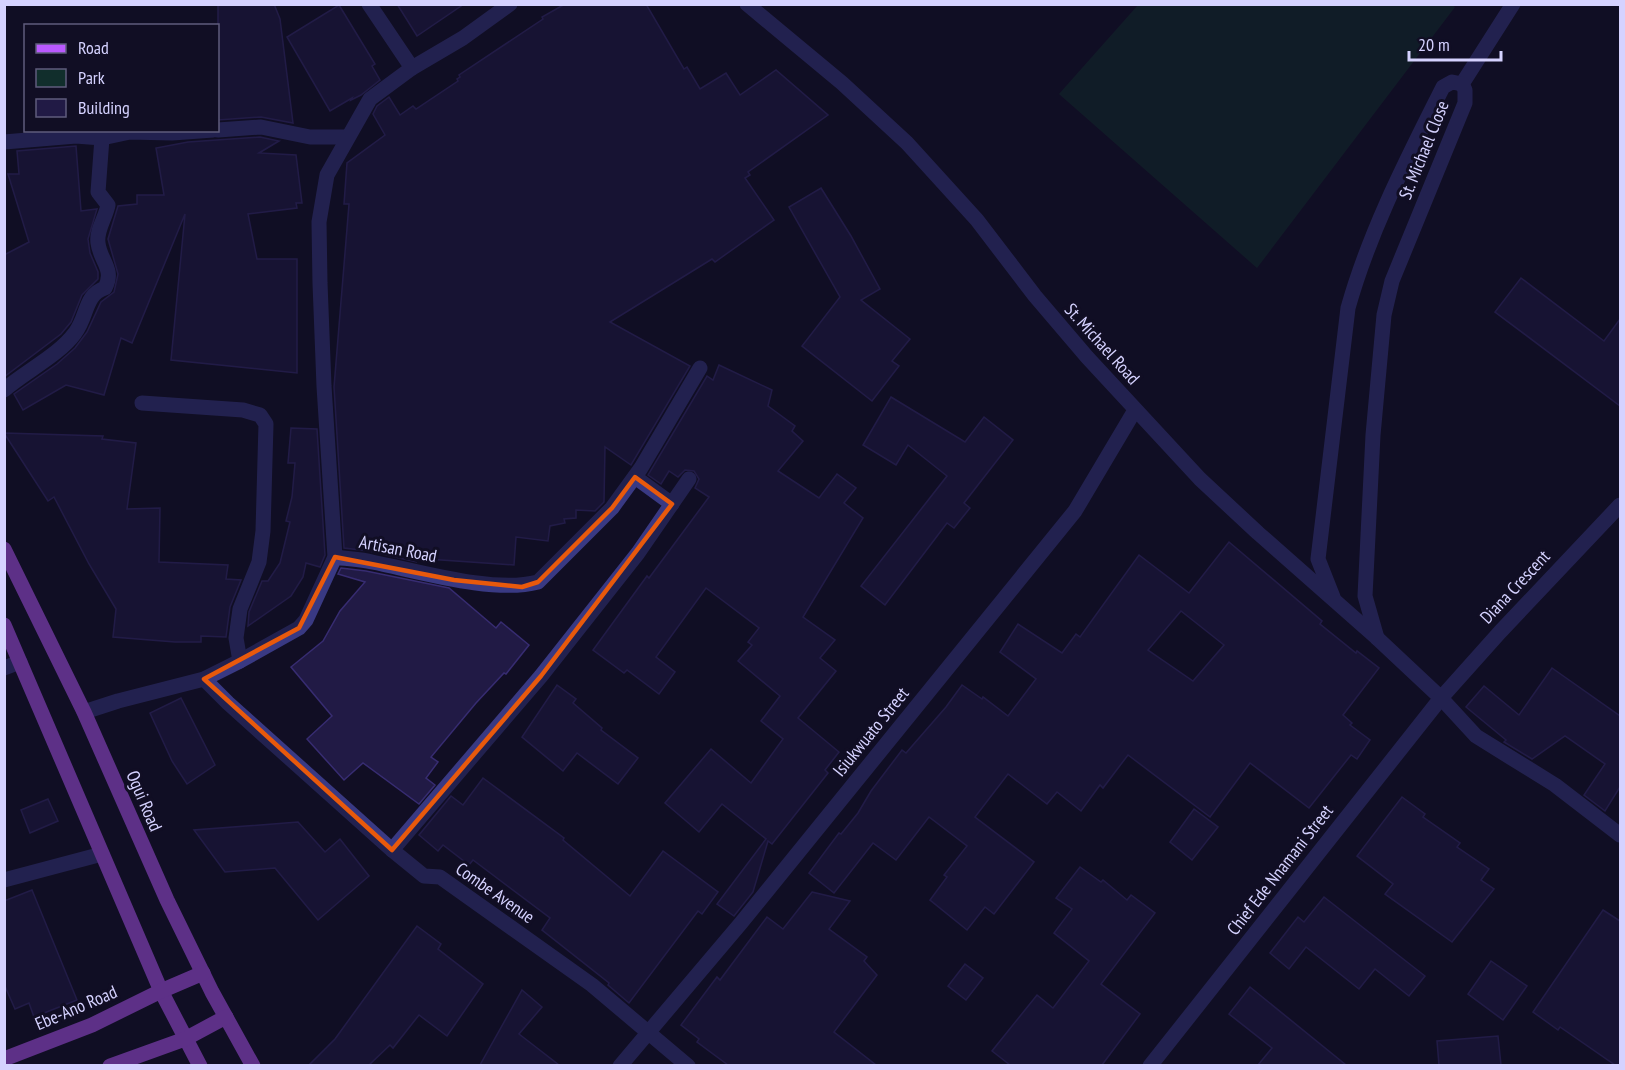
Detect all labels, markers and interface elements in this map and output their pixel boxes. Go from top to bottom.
legend [24,24,219,132]
scale bar [1409,24,1500,62]
text: 20 m [1418,33,1450,56]
text: Road [78,36,109,59]
text: Park [78,66,105,89]
text: Building [78,96,130,119]
street label: St. Michael Close [1393,97,1454,203]
street label: St. Michael Road [1060,298,1145,389]
street label: Artisan Road [357,530,439,567]
street label: Diana Crescent [1475,545,1555,628]
street label: Isiukwuato Street [828,682,914,781]
street label: Ogui Road [121,767,168,835]
street label: Chief Ede Nnamani Street [1222,800,1338,940]
street label: Combe Avenue [451,857,539,928]
street label: Ebe-Ano Road [31,980,120,1035]

